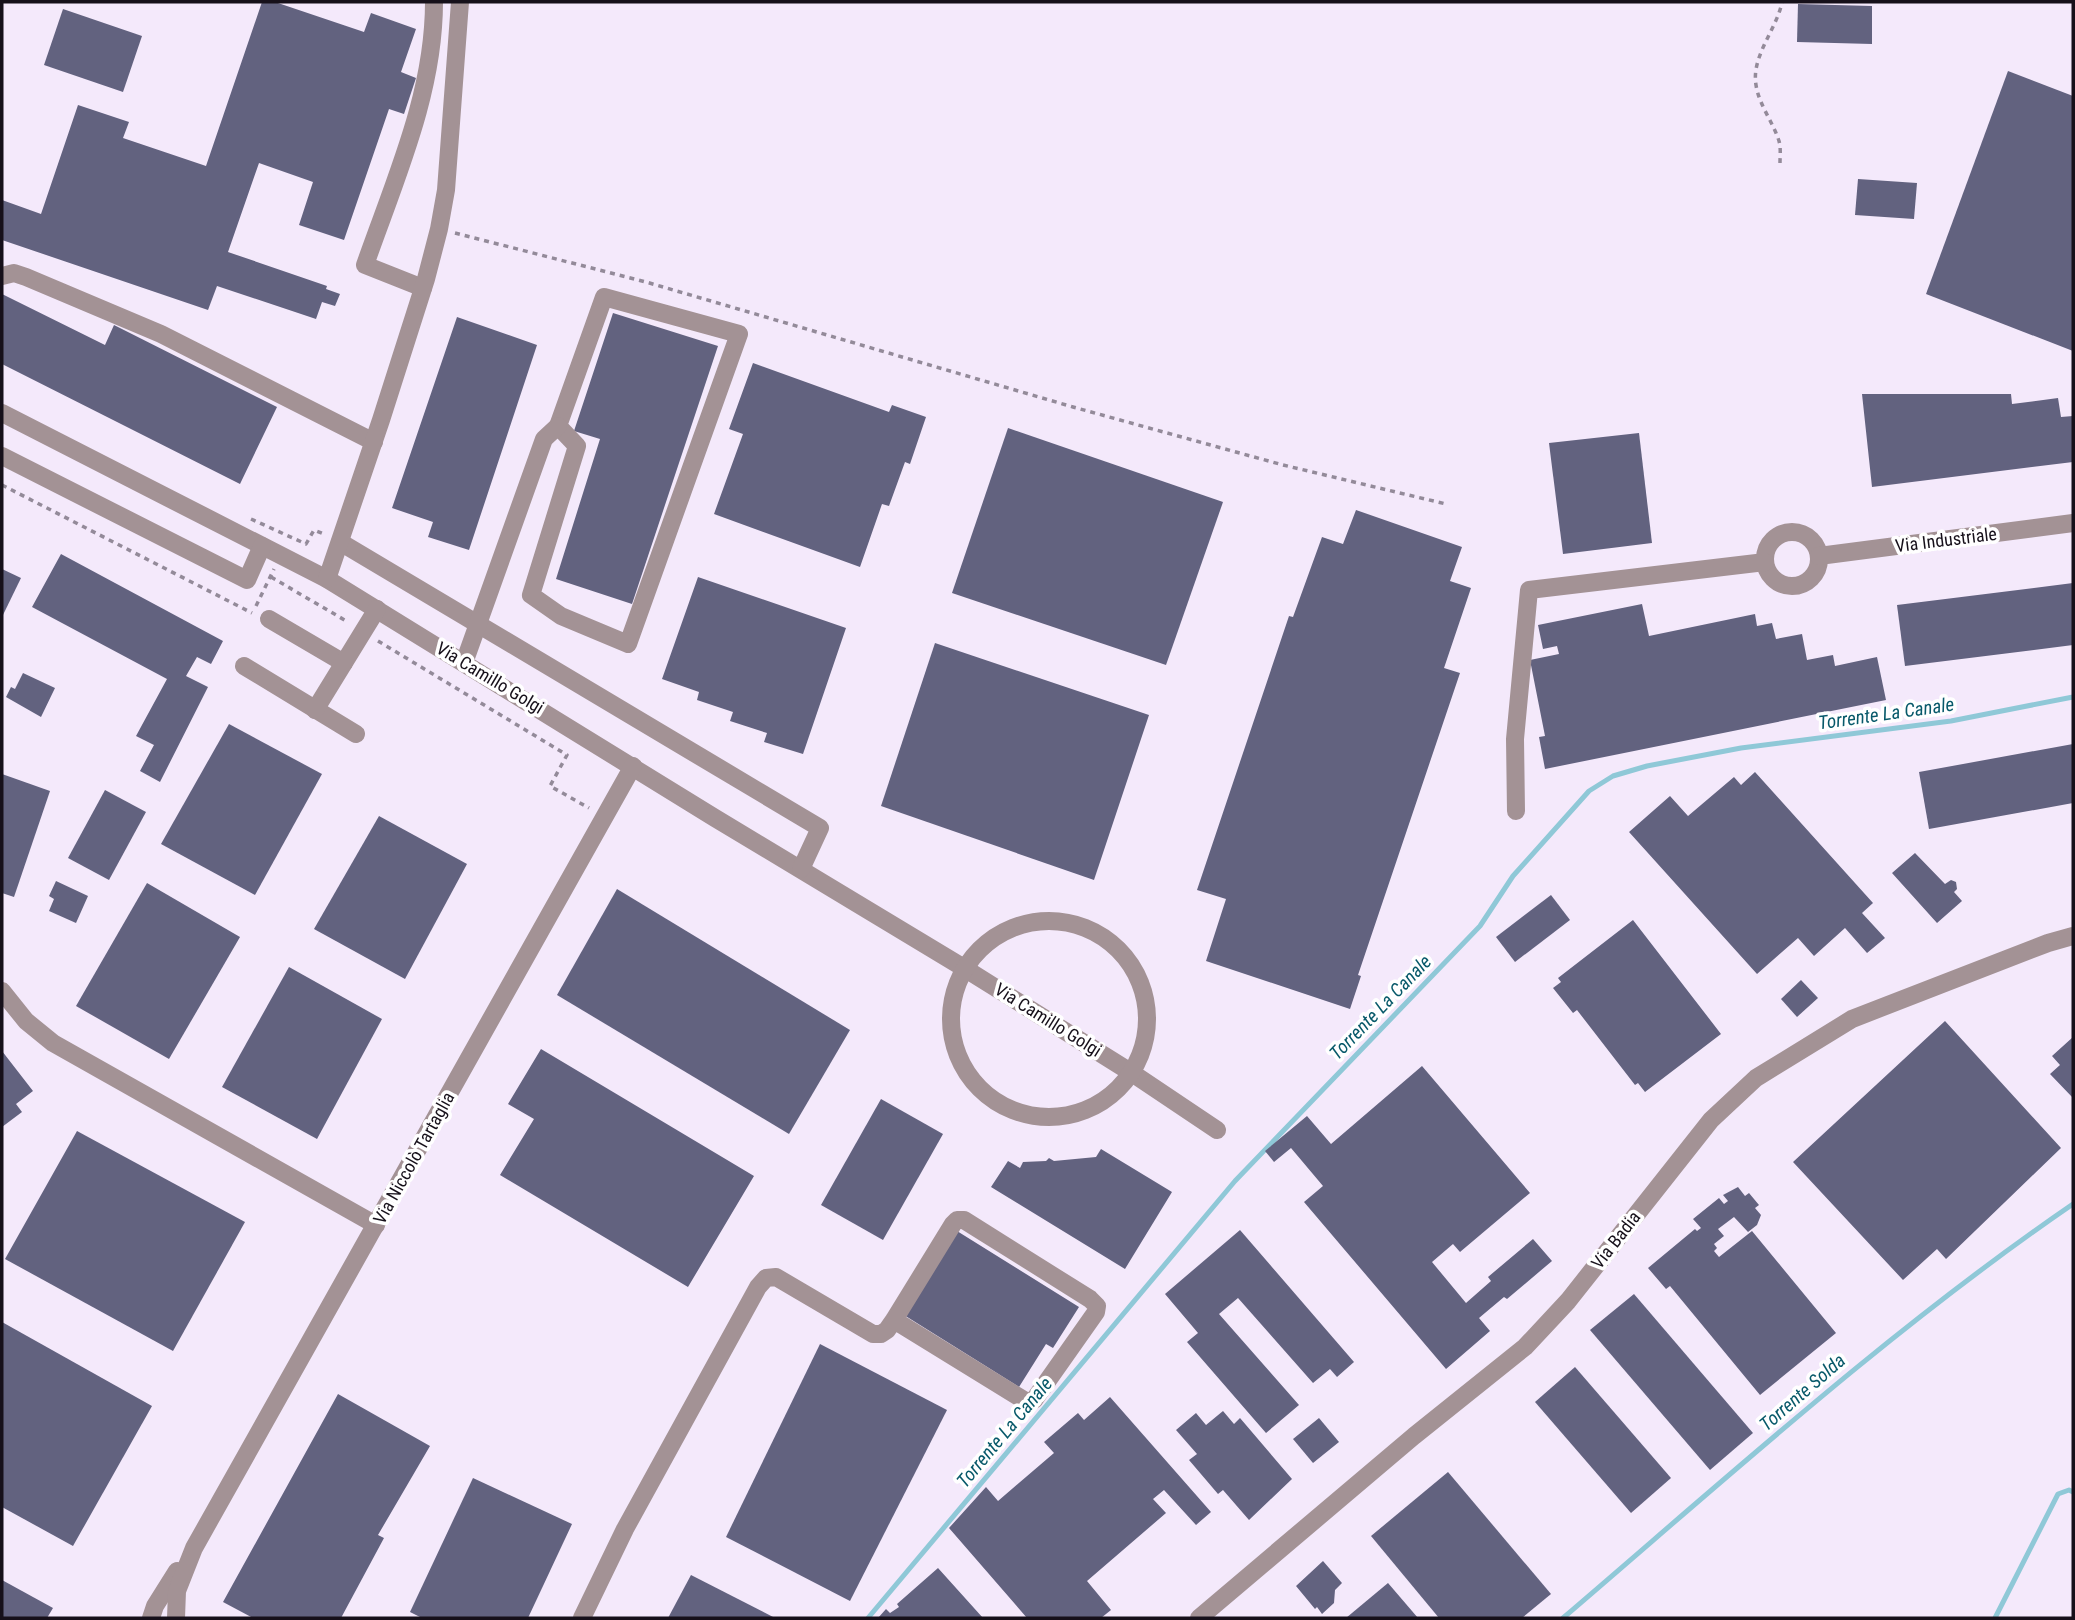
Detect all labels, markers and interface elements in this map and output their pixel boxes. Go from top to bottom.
street label: Via Industriale [1894,523,1998,556]
street label: Via Camillo Golgi [433,637,548,718]
water label: Torrente La Canale [1817,693,1955,734]
water label: Torrente La Canale [1325,950,1436,1065]
street label: Via Camillo Golgi [991,978,1105,1061]
street label: Via Niccolò Tartaglia [369,1088,459,1227]
street label: Via Badia [1587,1207,1645,1273]
water label: Torrente Solda [1755,1349,1850,1436]
water label: Torrente La Canale [952,1373,1057,1492]

